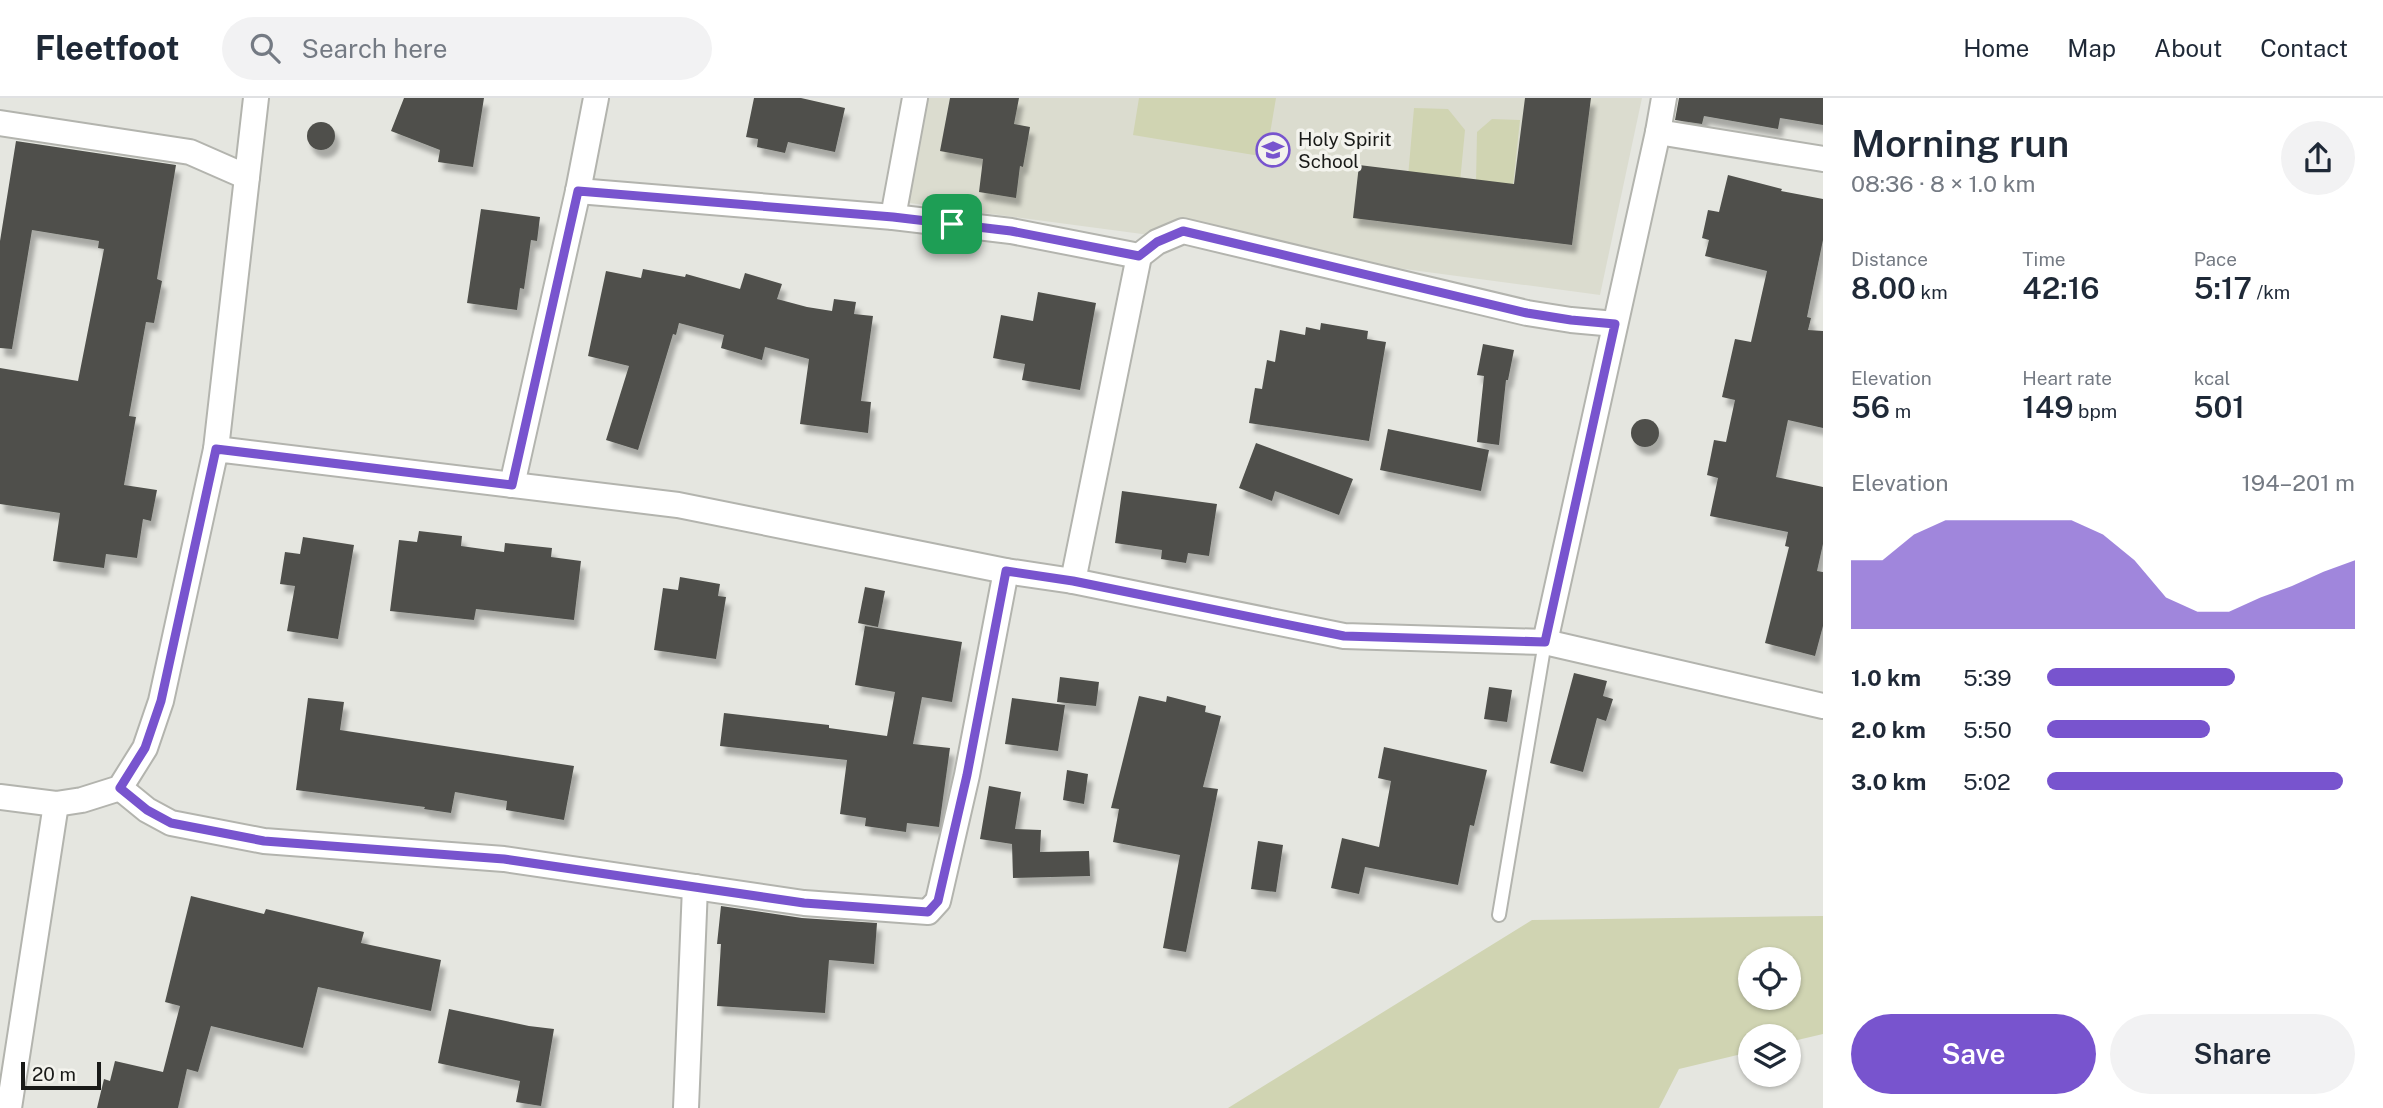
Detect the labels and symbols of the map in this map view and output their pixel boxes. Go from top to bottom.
place label: Holy Spirit School [1298,128,1392,172]
school or university icon: Holy Spirit School [1254,131,1292,169]
pin [922,194,982,254]
scale bar [21,1059,102,1091]

